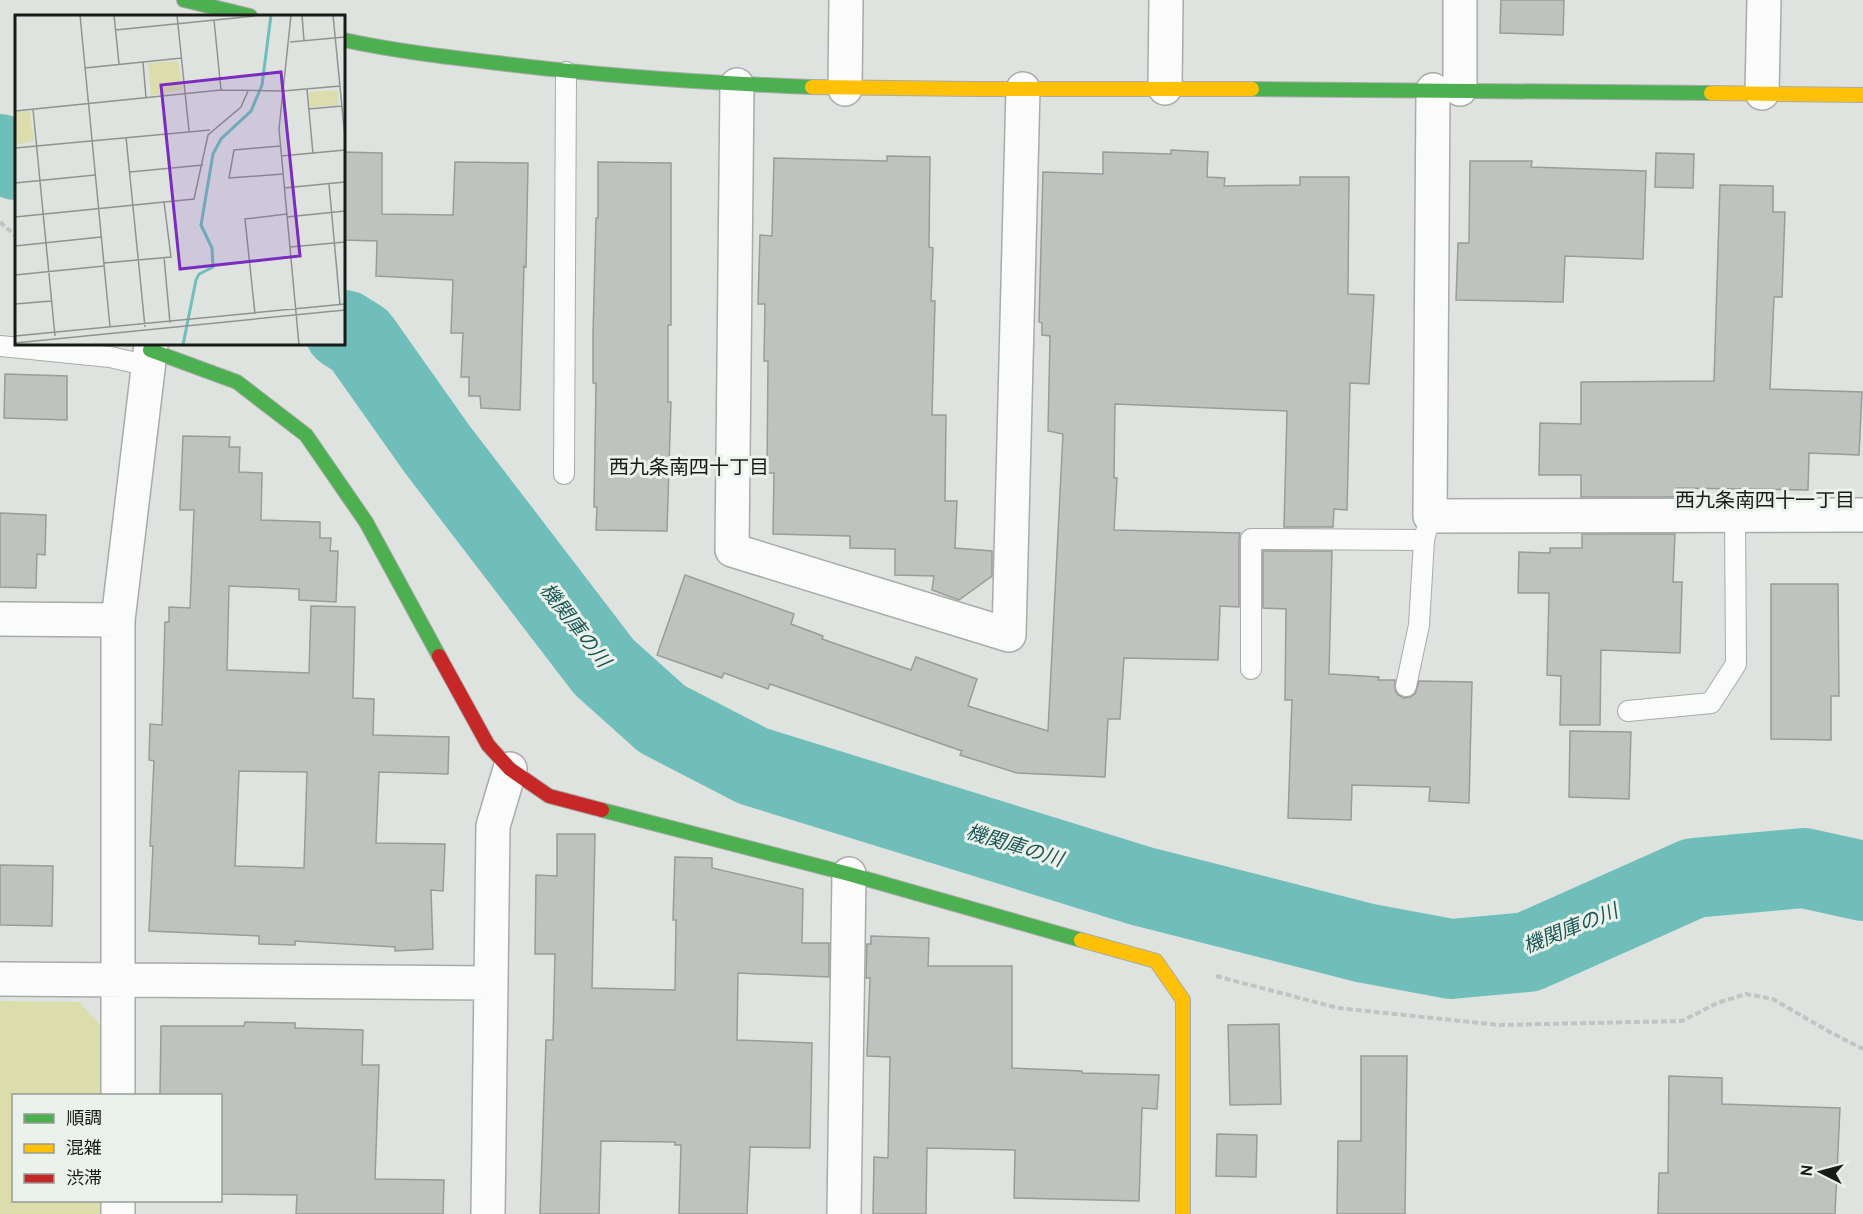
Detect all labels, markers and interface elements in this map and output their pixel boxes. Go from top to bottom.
inset map [15,15,345,345]
district label: 西九条南四十丁目 [609,456,769,482]
district label: 西九条南四十一丁目 [1675,489,1855,515]
water label: 機関庫の川 [533,579,616,675]
water label: 機関庫の川 [962,820,1068,875]
water label: 機関庫の川 [1520,898,1624,961]
legend [12,1094,222,1202]
text: 順調 [66,1108,102,1131]
text: 混雑 [66,1138,102,1161]
north arrow [1791,1142,1851,1202]
text: N [1798,1164,1819,1177]
text: 渋滞 [66,1168,102,1191]

